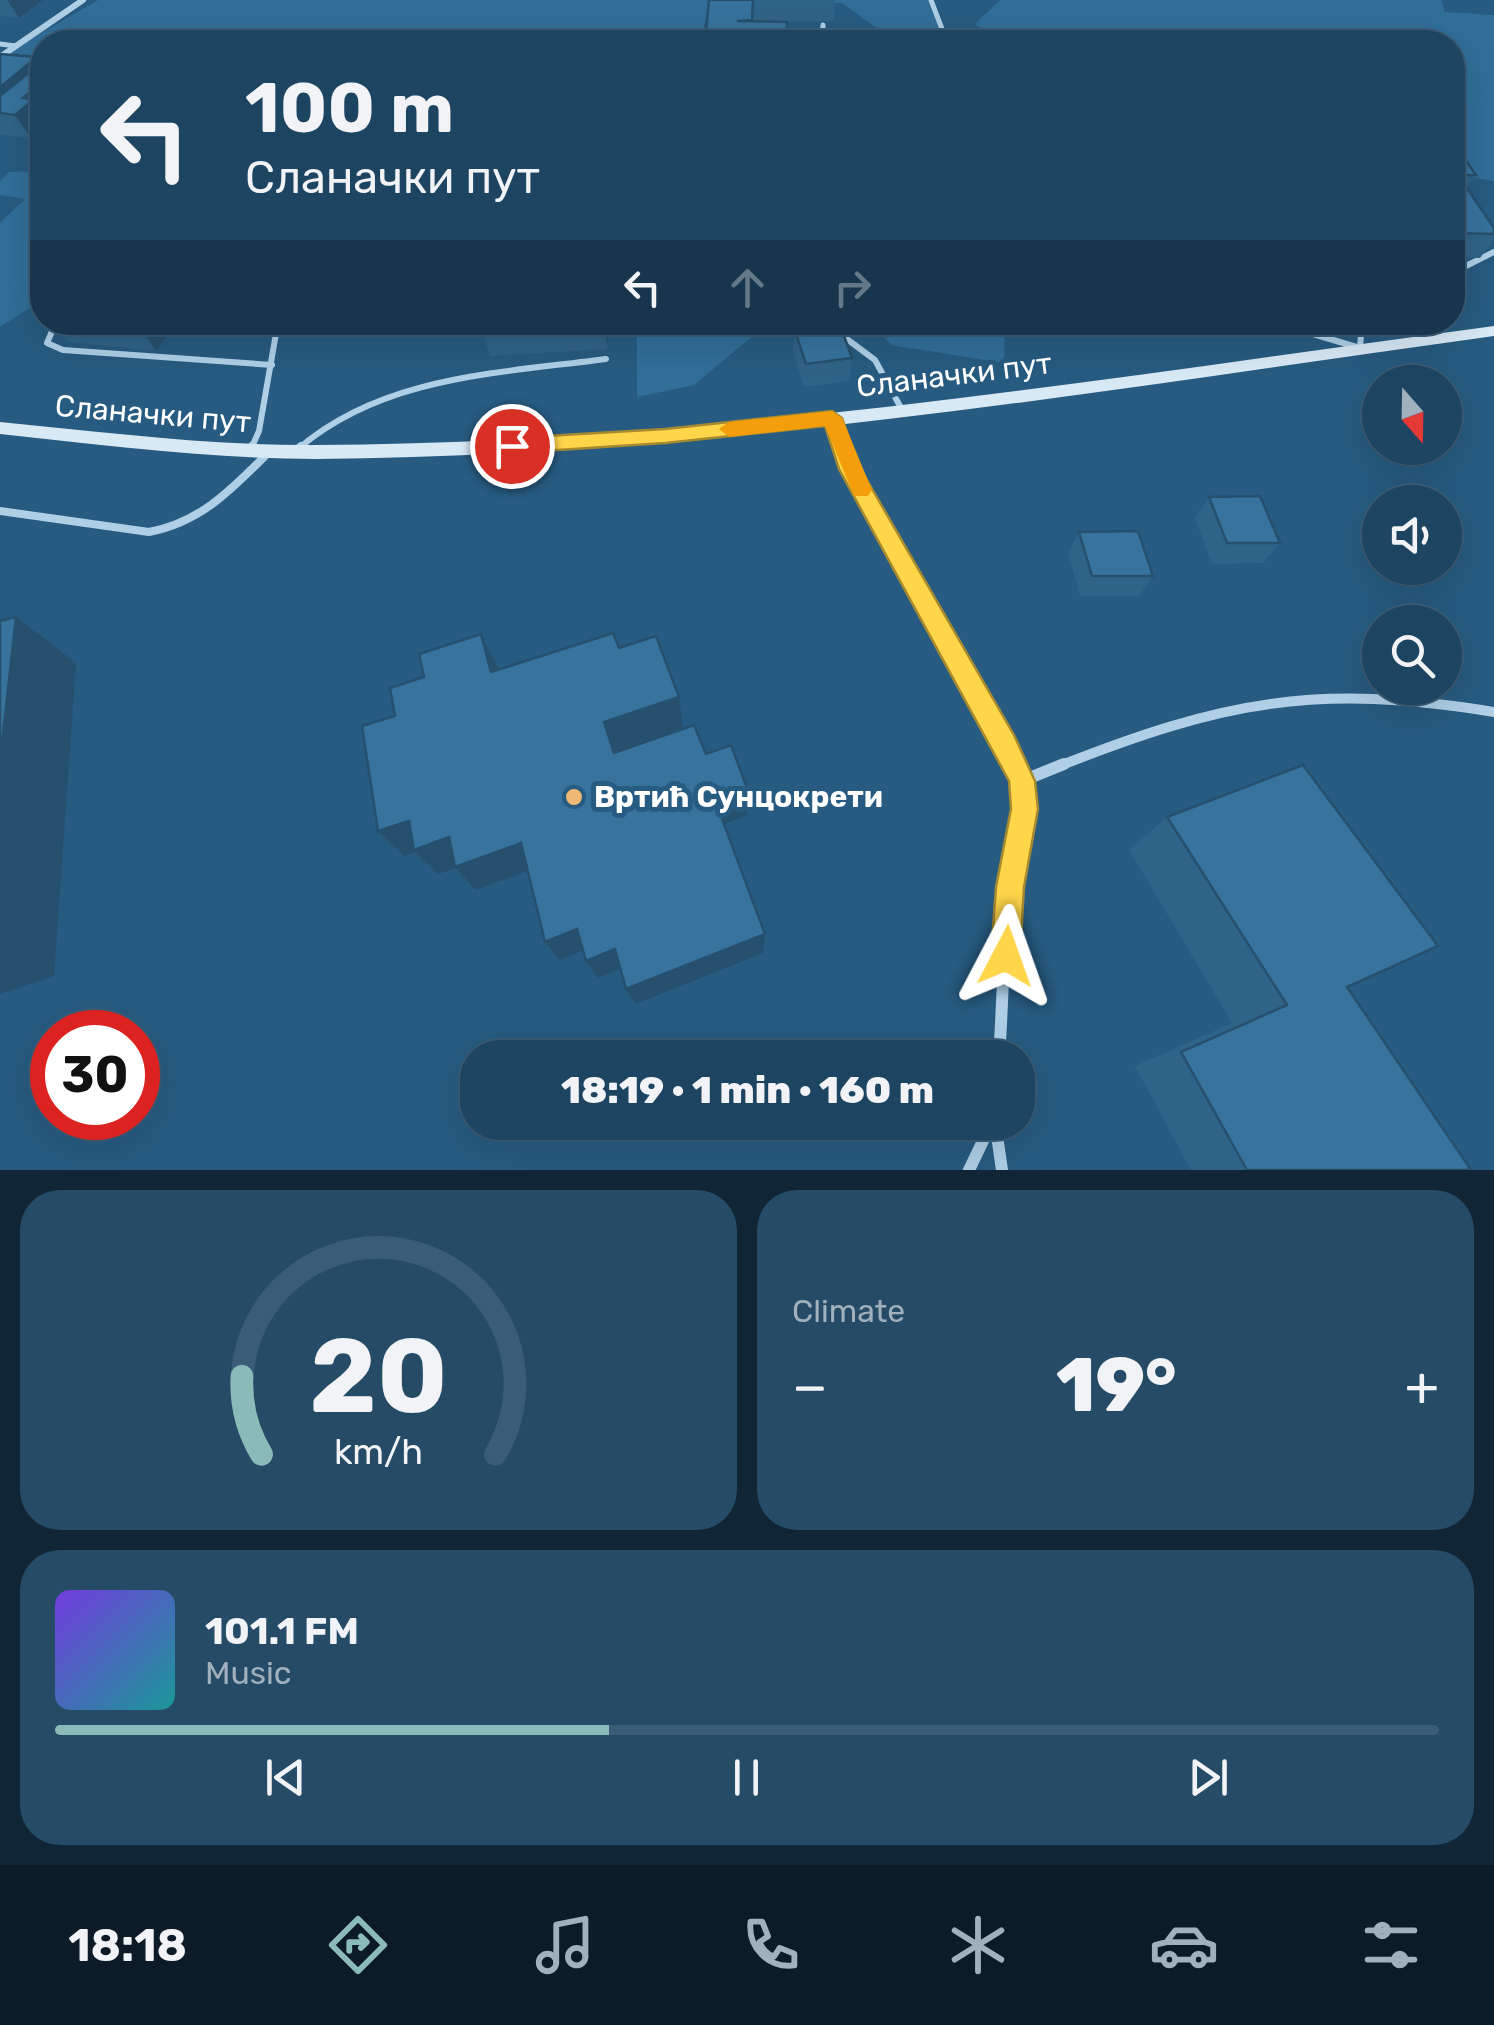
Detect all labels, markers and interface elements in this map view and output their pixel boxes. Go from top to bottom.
text: 100 m [245,67,454,150]
icon: left [80,70,210,200]
text: Сланачки пут [245,151,540,204]
icon: left [615,260,670,315]
icon: ahead [720,260,775,315]
icon: right [825,260,880,315]
street label: Сланачки пут [854,345,1054,405]
north arrow [1362,365,1462,465]
map controls [1362,365,1462,705]
street label: Сланачки пут [54,388,252,440]
pin [470,404,555,489]
icon: arrive [485,419,540,474]
button: sound [1362,485,1462,585]
button: search [1362,605,1462,705]
place label: Вртић Сунцокрети [594,779,883,815]
marker: Вртић Сунцокрети [563,786,585,808]
position arrow [954,904,1058,1008]
speed limit sign: 30 [30,1010,160,1140]
text: 18:19 · 1 min · 160 m [561,1067,934,1113]
text: Climate [792,1292,905,1330]
text: 20 [309,1315,448,1438]
text: 19° [1056,1341,1177,1430]
text: − [792,1354,828,1419]
text: + [1405,1354,1439,1419]
text: km/h [334,1431,423,1473]
text: 101.1 FM [205,1608,359,1654]
text: Music [205,1654,291,1692]
icon: previous [258,1750,313,1805]
icon: pause [719,1750,774,1805]
icon: next [1181,1750,1236,1805]
icon: directions [323,1910,393,1980]
icon: music [530,1910,600,1980]
icon: phone [736,1910,806,1980]
icon: climate [943,1910,1013,1980]
icon: car [1149,1910,1219,1980]
icon: filters [1356,1910,1426,1980]
text: 18:18 [68,1919,187,1972]

